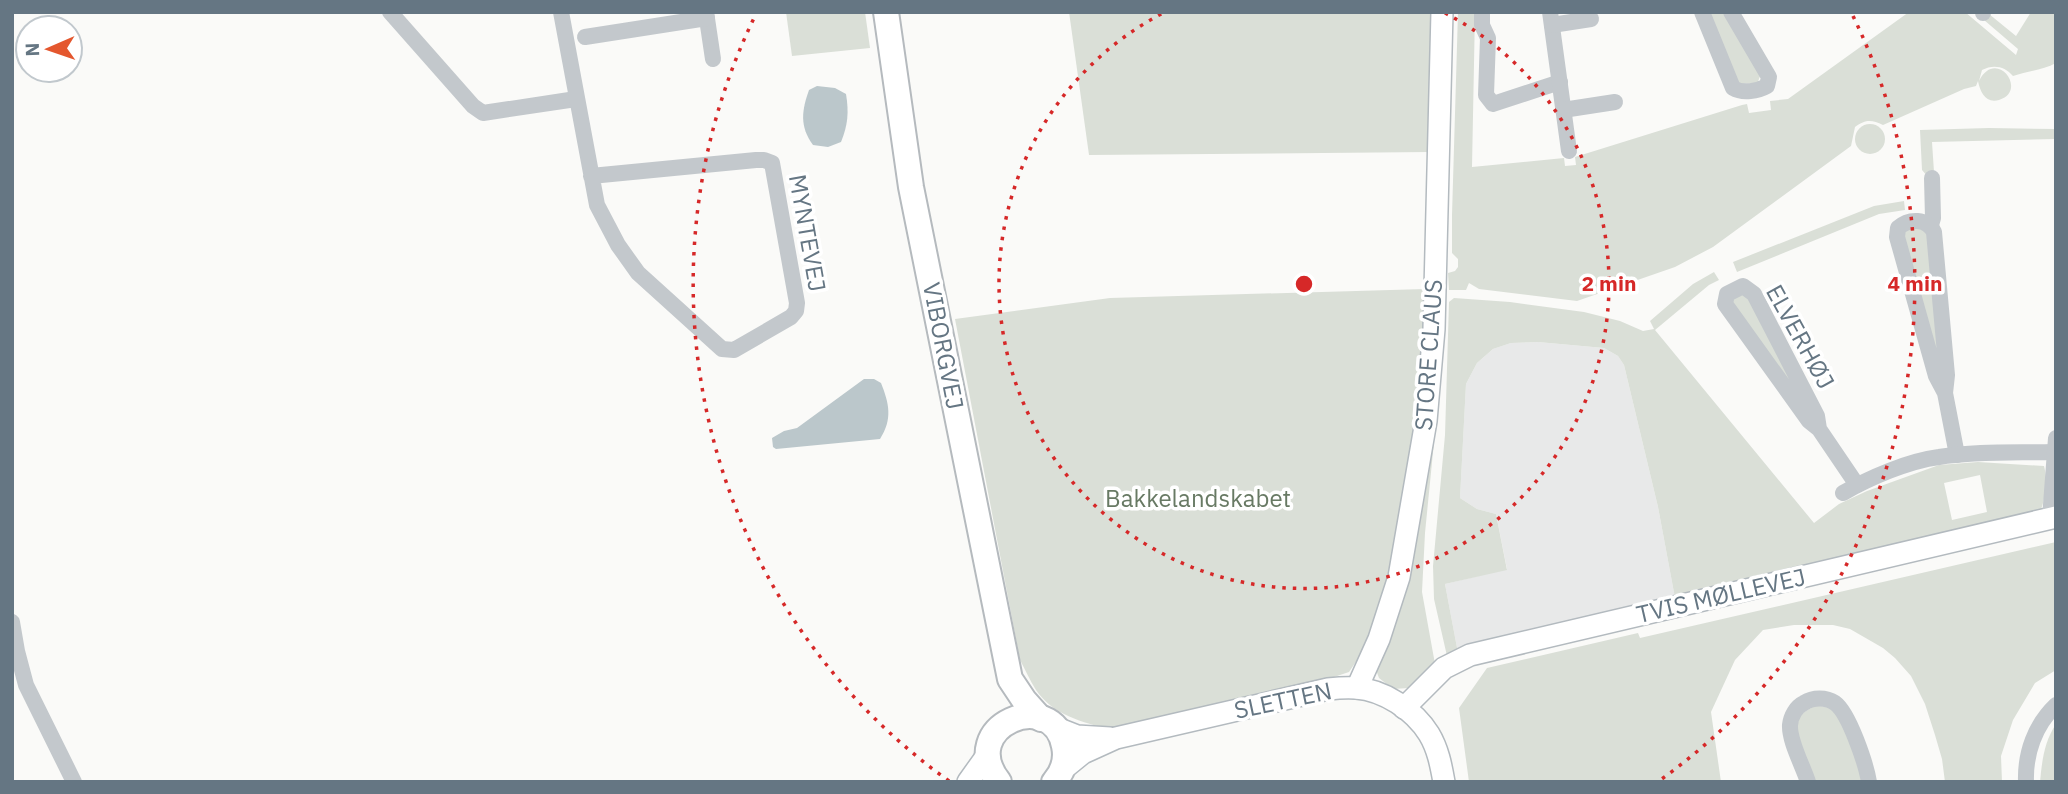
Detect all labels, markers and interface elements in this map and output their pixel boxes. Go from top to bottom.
north arrow [14,14,84,84]
text: N [20,42,44,57]
street label: MYNTEVEJ [782,172,834,294]
text: 2 min [1582,269,1636,297]
text: 4 min [1888,269,1942,297]
centre of rings [1292,272,1316,296]
street label: STORE CLAUS [1407,278,1449,432]
street label: ELVERHØJ [1759,279,1843,394]
street label: VIBORGVEJ [916,280,972,412]
park label: Bakkelandskabet [1105,482,1291,514]
street label: TVIS MØLLEVEJ [1633,560,1808,630]
street label: SLETTEN [1231,674,1335,726]

